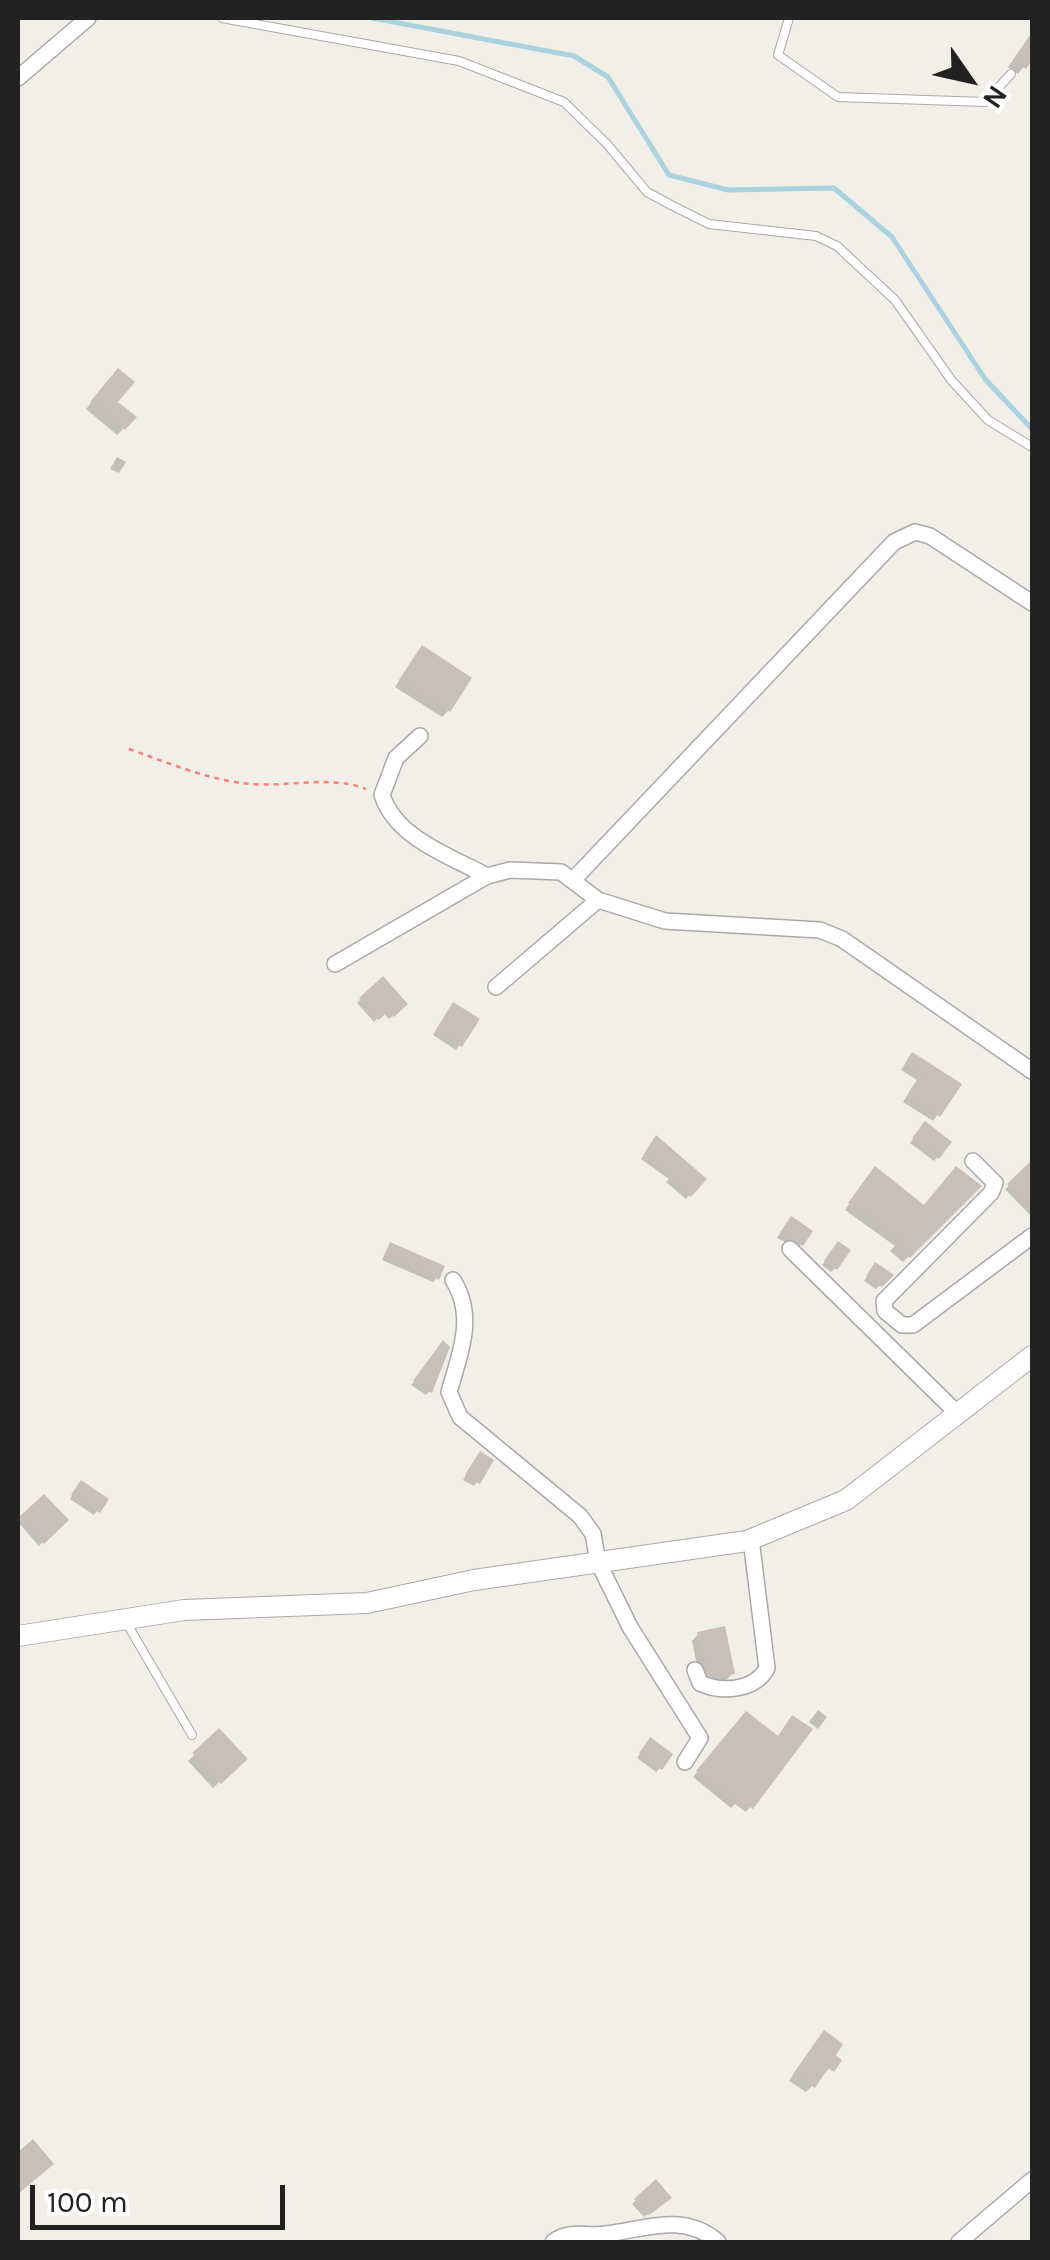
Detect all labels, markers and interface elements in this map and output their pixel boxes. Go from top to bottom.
north arrow [920,30,1020,130]
text: N [976,79,1015,115]
scale bar [35,2165,290,2227]
text: 100 m [47,2184,128,2220]

